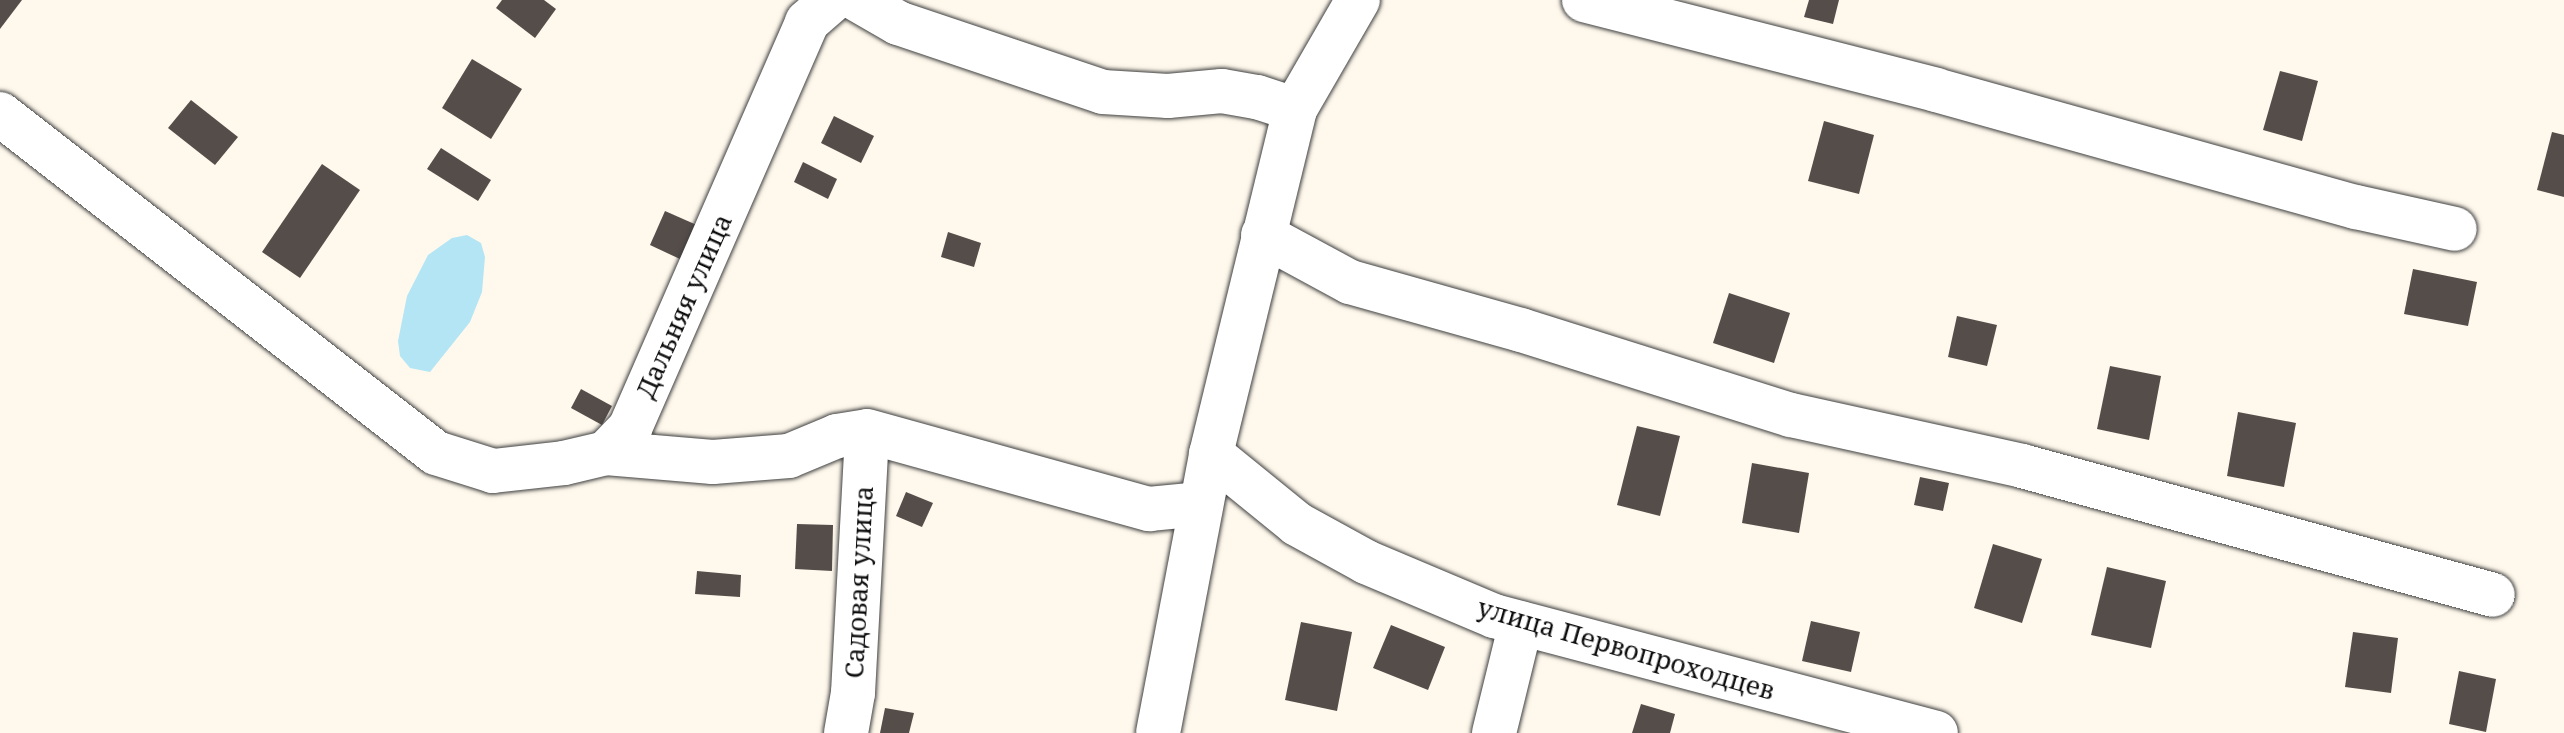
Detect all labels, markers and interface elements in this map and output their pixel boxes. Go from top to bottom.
street label: Дальняя улица [629,209,739,403]
street label: Садовая улица [838,485,880,679]
street label: улица Первопроходцев [1474,592,1778,706]

